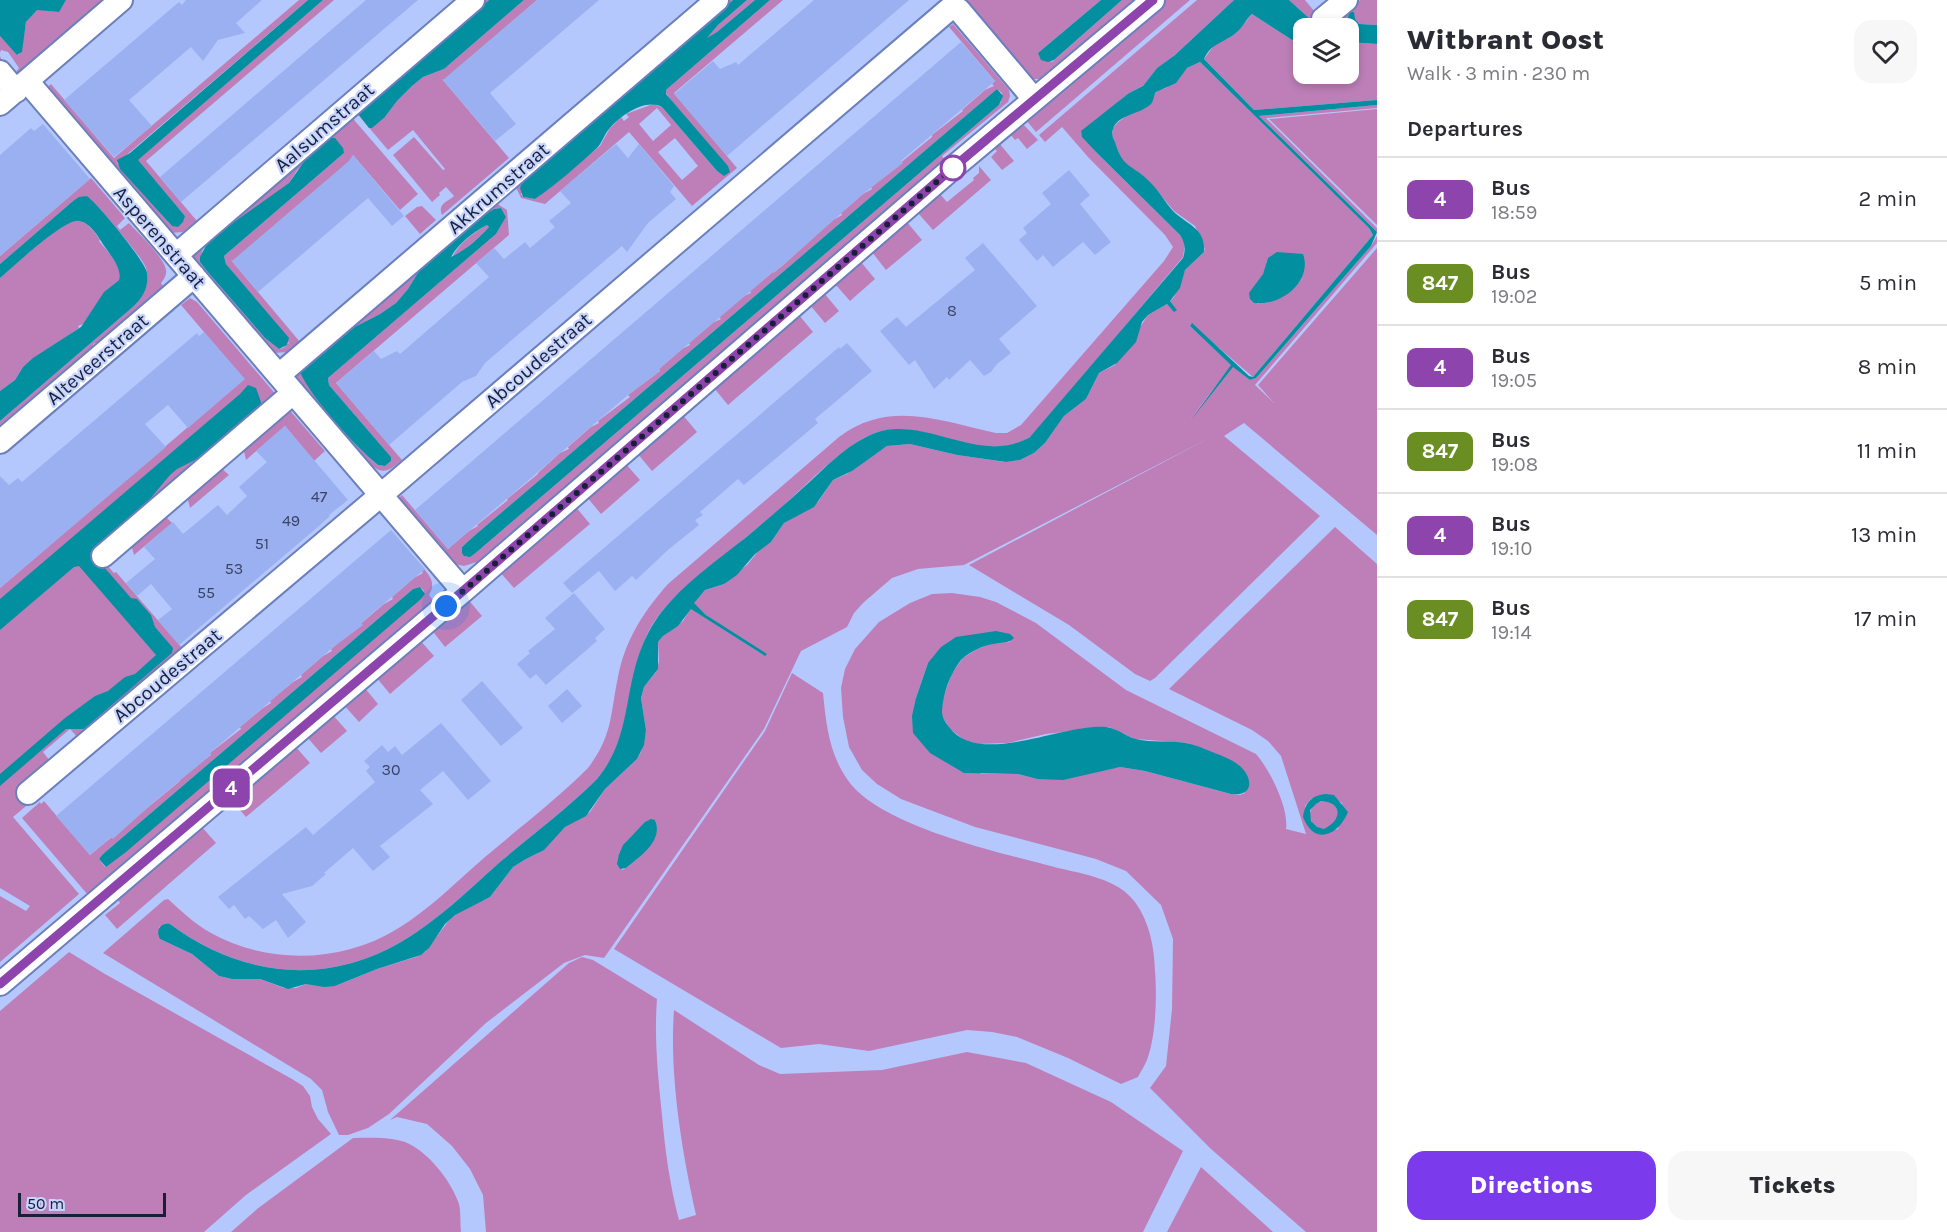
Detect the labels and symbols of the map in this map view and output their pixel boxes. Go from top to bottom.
street label: Aalsumstraat [270,78,379,177]
street label: Akkrumstraat [443,138,554,239]
unlabelled marker [940,155,966,181]
street label: Asperenstraat [109,181,211,294]
house number: 8 [947,301,957,320]
street label: Abcoudestraat [480,308,597,413]
street label: Alteveerstraat [42,309,153,410]
house number: 47 [311,487,328,506]
house number: 49 [282,511,300,530]
house number: 51 [255,534,269,553]
house number: 53 [225,559,243,578]
house number: 55 [197,583,215,602]
your location [431,591,461,621]
street label: Abcoudestraat [109,623,226,727]
house number: 30 [382,760,400,779]
line badge: 4 [212,768,250,808]
scale bar [18,1190,166,1218]

